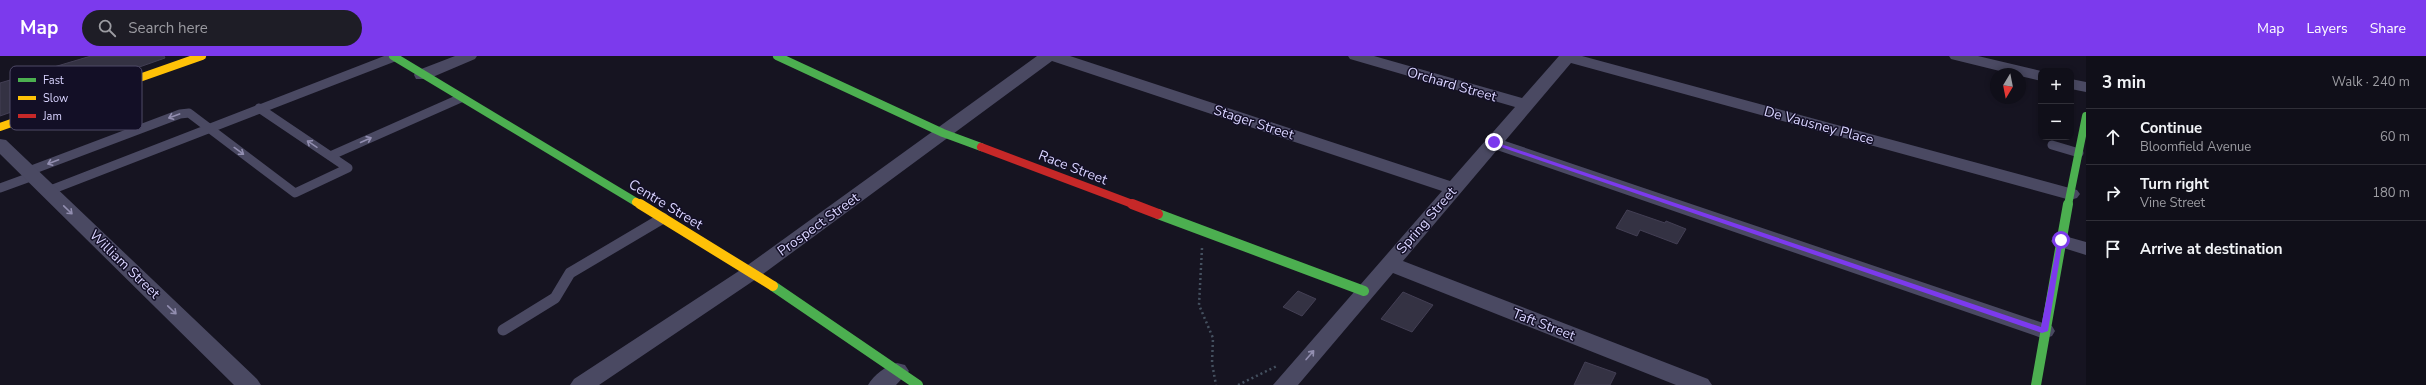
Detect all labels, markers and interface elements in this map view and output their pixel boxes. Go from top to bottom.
search box [82,10,362,46]
text: Map [20,15,58,41]
icon: search [96,17,118,39]
text: Search here [128,18,208,38]
text: Map [2257,19,2284,38]
text: Layers [2306,19,2348,38]
text: Share [2370,19,2406,38]
street label: Orchard Street [1405,63,1499,106]
legend [10,66,142,130]
north arrow [1990,68,2026,104]
map controls [2038,68,2074,140]
button: + [2038,68,2074,104]
text: 3 min [2102,71,2146,94]
text: Fast [43,73,64,88]
text: Walk · 240 m [2332,73,2410,91]
text: Slow [43,91,68,106]
street label: Stager Street [1211,101,1297,144]
street label: De Vausney Place [1762,102,1876,149]
button: − [2038,104,2074,140]
text: Jam [42,109,62,124]
one-way arrow [168,113,181,120]
text: Continue [2140,118,2202,138]
icon: ahead [2102,126,2124,148]
text: 60 m [2380,128,2410,146]
route end [1485,133,1503,151]
one-way arrow [360,136,372,143]
text: Bloomfield Avenue [2140,138,2251,156]
one-way arrow [307,140,318,148]
street label: Race Street [1036,146,1110,189]
one-way arrow [233,147,244,155]
one-way arrow [47,159,59,167]
text: Turn right [2140,174,2209,194]
street label: Centre Street [625,175,706,234]
icon: right [2102,182,2124,204]
street label: Spring Street [1392,183,1461,258]
text: 180 m [2372,184,2410,202]
street label: Prospect Street [773,188,863,261]
text: Vine Street [2140,194,2205,212]
one-way arrow [63,205,73,215]
street label: William Street [85,226,164,303]
route start [2052,231,2070,249]
icon: arrive [2102,238,2124,260]
text: Arrive at destination [2140,239,2283,259]
street label: Taft Street [1510,304,1578,345]
one-way arrow [167,305,177,315]
one-way arrow [1305,350,1314,360]

